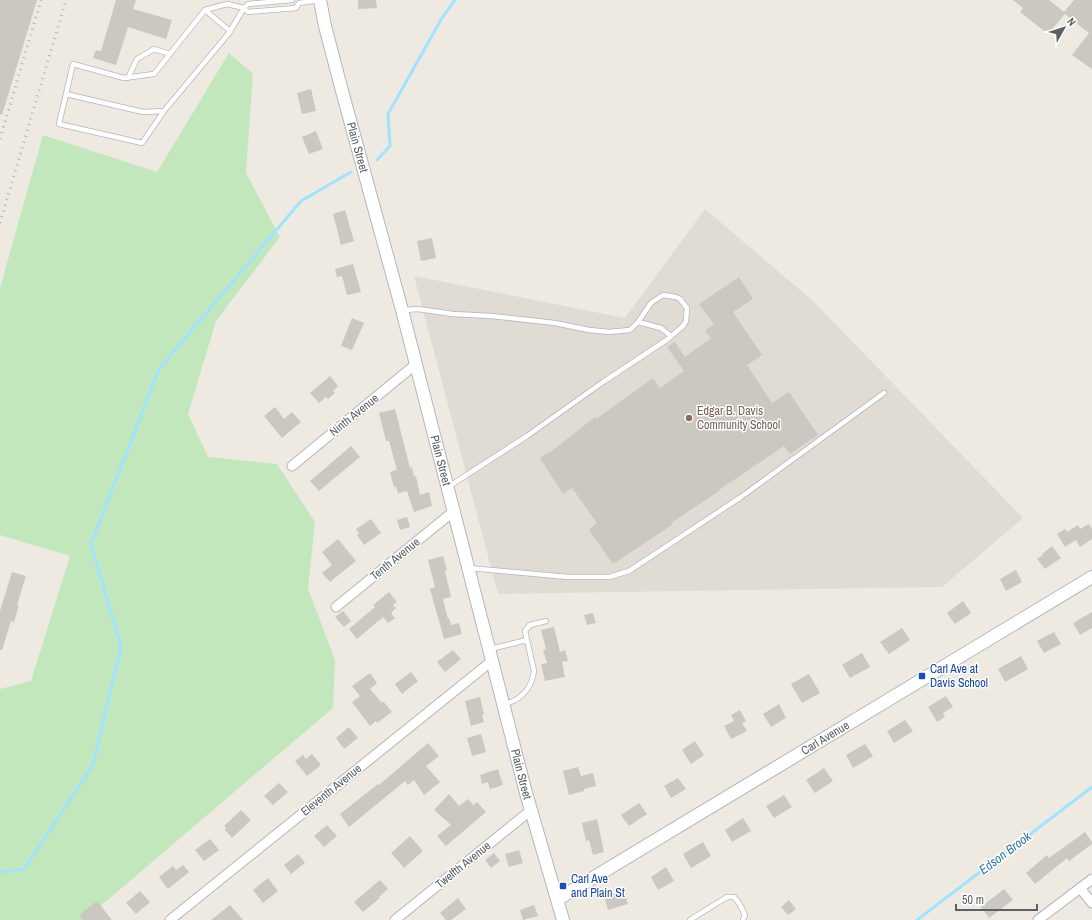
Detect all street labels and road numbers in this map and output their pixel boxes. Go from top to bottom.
street label: Plain Street [343,120,372,174]
street label: Ninth Avenue [326,390,382,440]
street label: Plain Street [426,433,455,488]
street label: Tenth Avenue [367,534,423,584]
street label: Carl Avenue [798,717,852,759]
street label: Plain Street [507,747,536,802]
street label: Eleventh Avenue [297,761,365,819]
street label: Twelfth Avenue [432,838,494,892]

